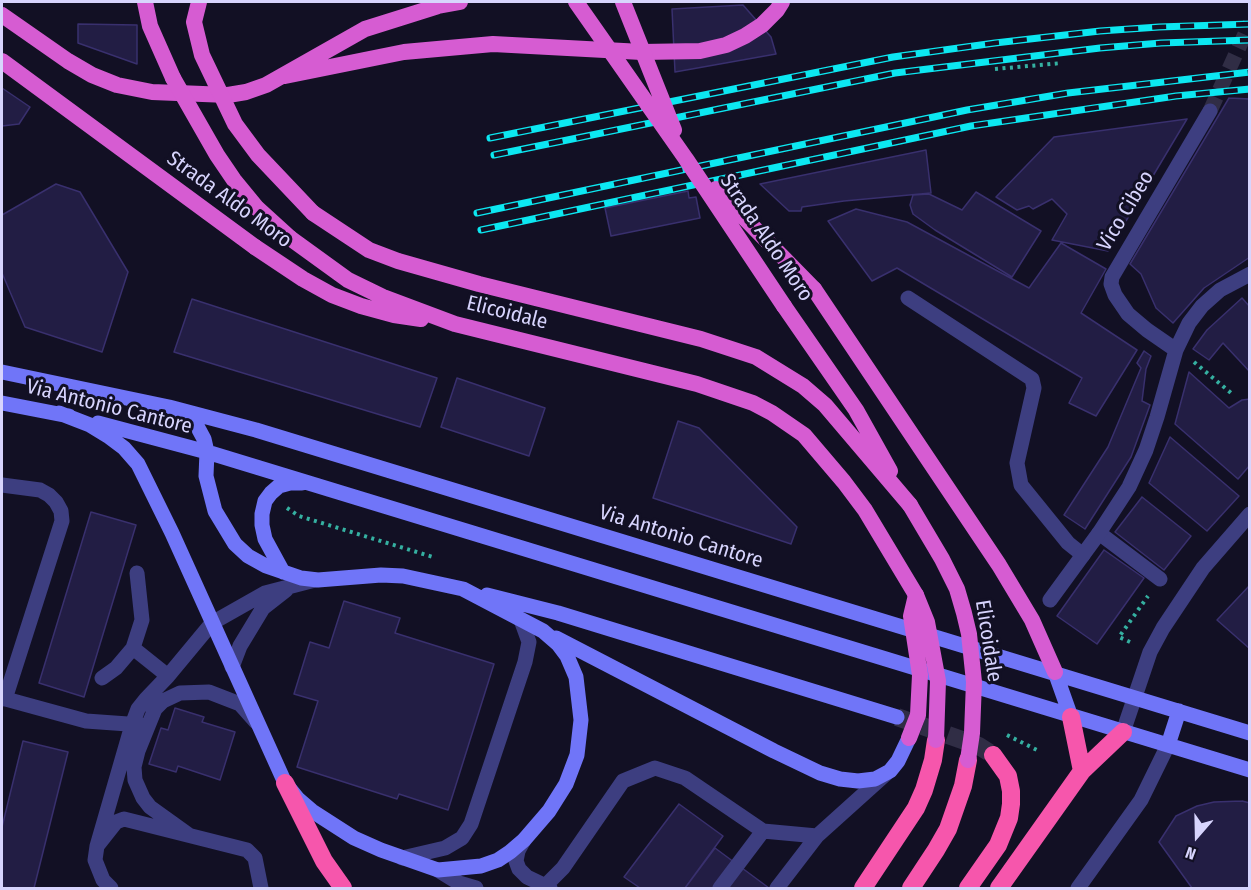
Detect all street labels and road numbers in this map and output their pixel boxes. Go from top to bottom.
street label: Strada Aldo Moro [162,146,296,254]
street label: Vico Cibeo [1092,166,1160,256]
street label: Strada Aldo Moro [714,170,818,306]
street label: Elicoidale [464,291,550,335]
street label: Via Antonio Cantore [24,374,194,440]
street label: Via Antonio Cantore [596,500,766,574]
street label: Elicoidale [969,598,1007,684]

